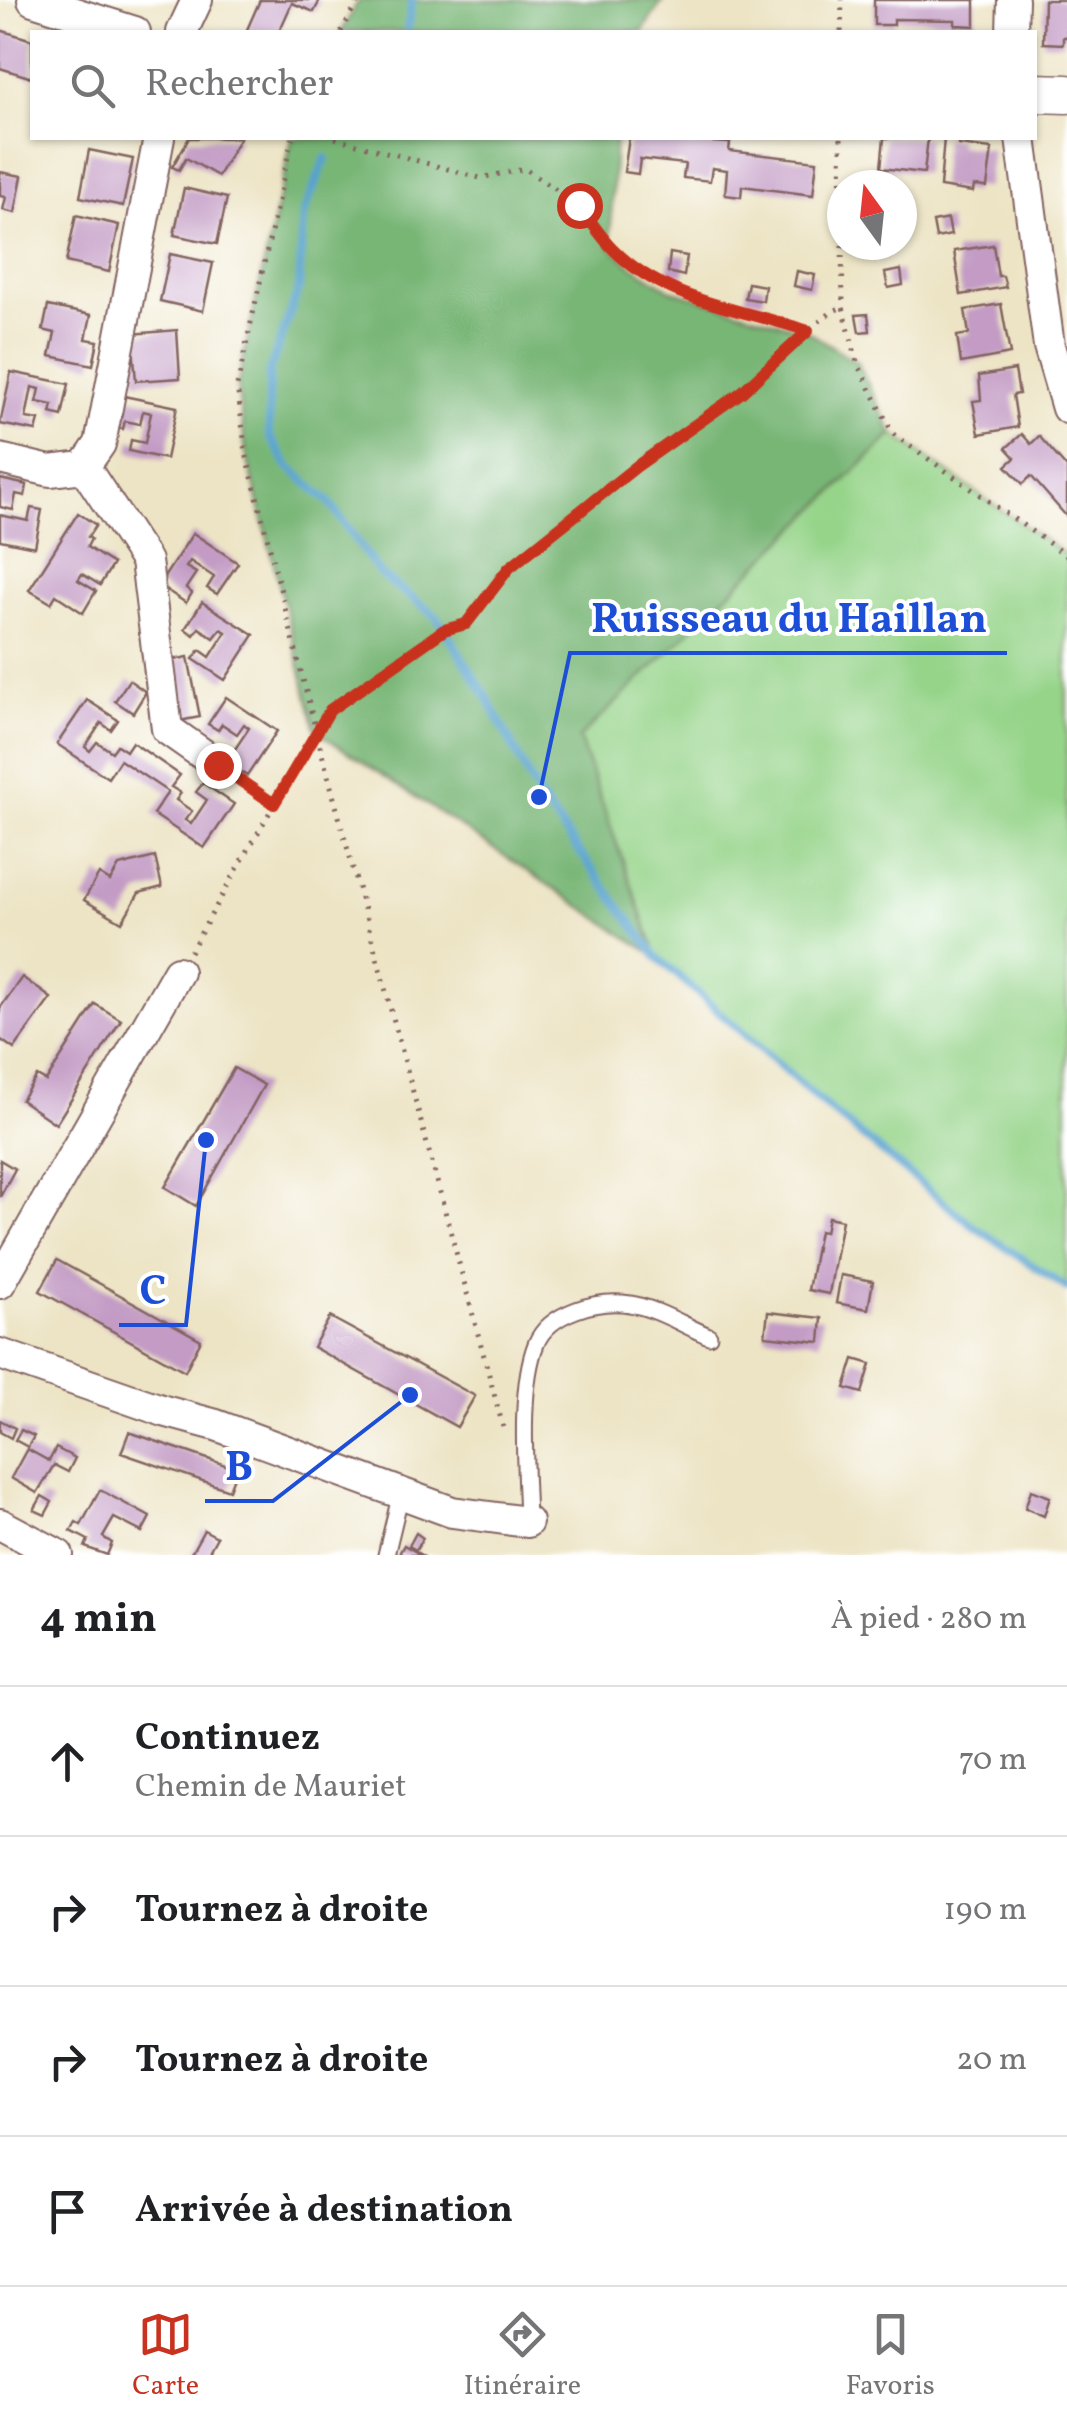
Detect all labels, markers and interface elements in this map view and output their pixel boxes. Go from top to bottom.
search box [30,30,1037,140]
icon: search [65,58,120,113]
text: Rechercher [145,59,333,112]
north arrow [827,170,917,260]
route start [557,183,603,229]
callout: Ruisseau du Haillan [570,581,1007,653]
text: Ruisseau du Haillan [591,592,987,651]
route end [196,743,242,789]
callout: C [119,1253,186,1325]
text: C [139,1264,167,1323]
callout: B [205,1429,273,1501]
text: B [225,1440,253,1499]
text: 4 min [40,1591,157,1650]
text: À pied · 280 m [830,1598,1027,1642]
text: Continuez [135,1713,320,1766]
icon: ahead [40,1734,95,1789]
text: 70 m [959,1739,1027,1783]
text: Chemin de Mauriet [135,1766,406,1810]
icon: right [40,1884,95,1939]
text: Tournez à droite [135,1885,428,1938]
text: 190 m [943,1889,1027,1933]
icon: right [40,2034,95,2089]
text: Tournez à droite [135,2035,428,2088]
text: 20 m [956,2039,1027,2083]
icon: arrive [40,2184,95,2239]
text: Arrivée à destination [135,2185,513,2238]
tab: Carte [132,2307,199,2406]
tab: Itinéraire [464,2307,581,2406]
tab: Favoris [846,2307,935,2406]

